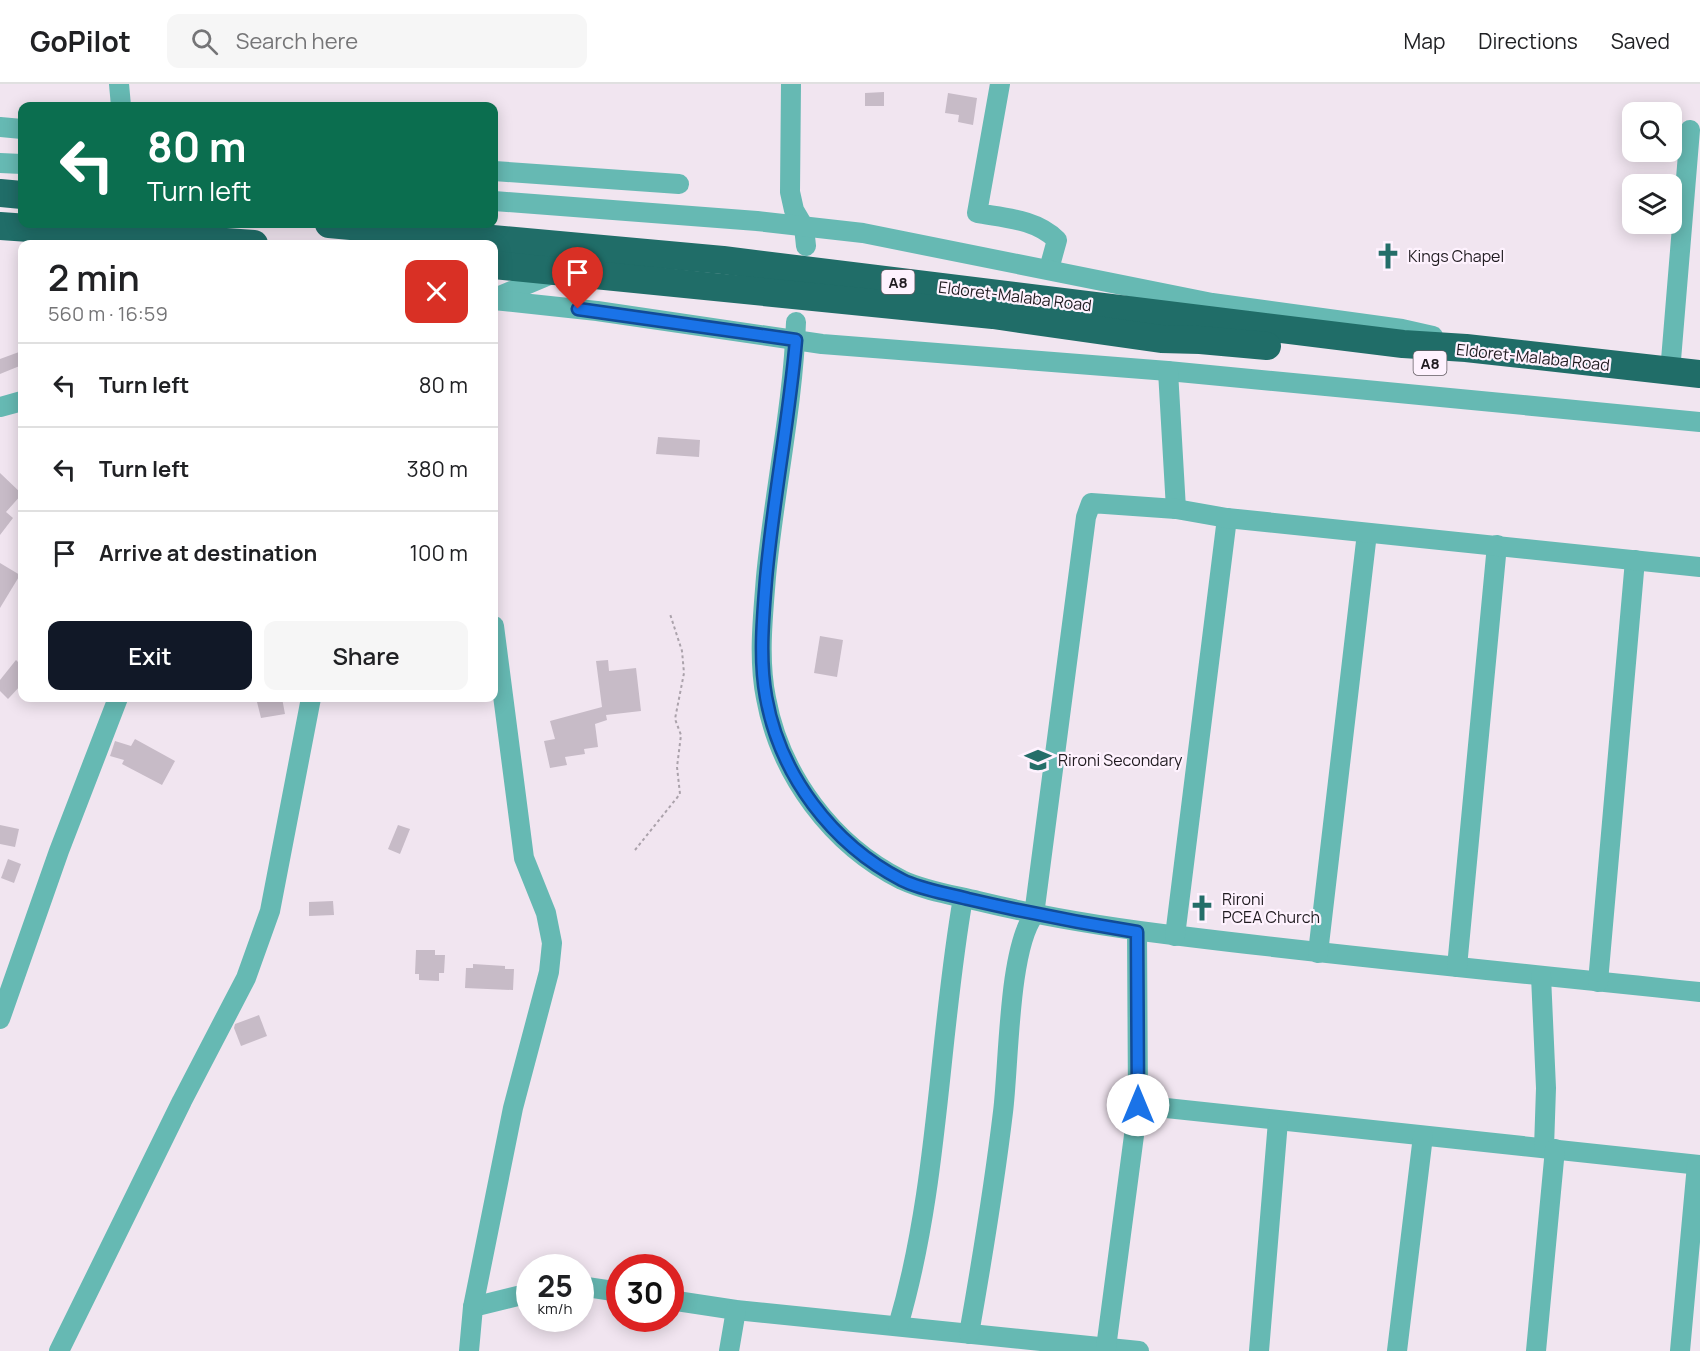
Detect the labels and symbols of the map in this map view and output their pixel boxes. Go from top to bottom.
church icon: Kings Chapel [1373,241,1403,271]
place label: Kings Chapel [1408,245,1504,267]
pin [552,247,603,309]
road number: A8 [882,270,914,294]
street label: Eldoret-Malaba Road [937,276,1093,316]
street label: Eldoret-Malaba Road [1455,338,1611,376]
road number: A8 [1414,351,1446,375]
school or university icon: Rironi Secondary [1023,745,1053,775]
place label: Rironi Secondary [1058,749,1183,771]
place label: Rironi PCEA Church [1222,888,1320,928]
church icon: Rironi PCEA Church [1187,893,1217,923]
position arrow [1106,1073,1170,1137]
speed limit sign: 30 [606,1254,684,1332]

